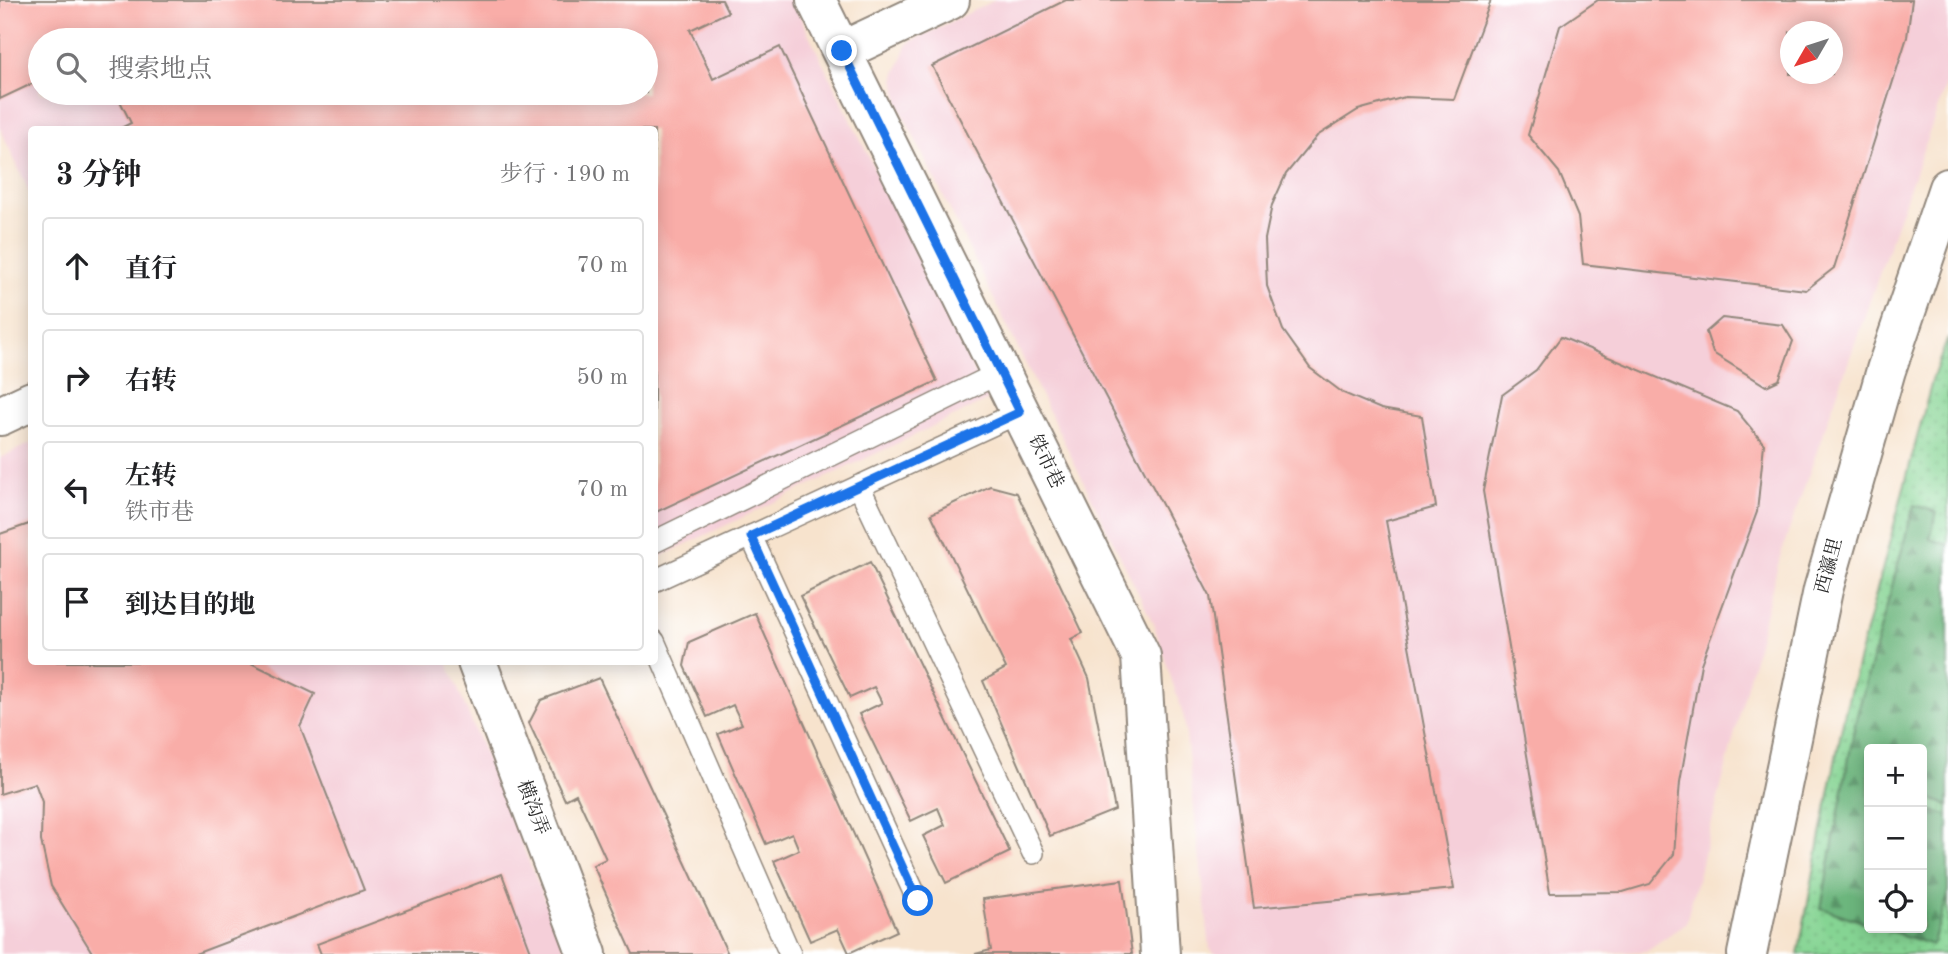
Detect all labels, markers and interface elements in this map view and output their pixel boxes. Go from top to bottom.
north arrow [1780,21,1843,84]
search box [28,28,658,105]
route end [826,35,857,66]
icon: search [52,48,90,86]
text: 搜索地点 [108,57,212,83]
text: 3 分钟 [56,161,142,191]
text: 步行 · 190 m [500,163,630,186]
icon: ahead [58,247,96,285]
text: 70 m [577,254,628,277]
text: 直行 [125,257,177,283]
icon: right [58,359,96,397]
text: 50 m [577,366,628,389]
text: 右转 [125,369,177,395]
street label: 铁市巷 [1024,431,1068,492]
text: 左转 [125,464,177,490]
icon: left [58,471,96,509]
text: 70 m [577,478,628,501]
text: 铁市巷 [125,501,194,524]
street label: 西瀛里 [1811,535,1847,596]
icon: arrive [58,583,96,621]
text: 到达目的地 [125,593,255,619]
map controls [1864,744,1927,933]
button: + [1864,744,1927,807]
street label: 横沟弄 [513,777,553,838]
button: − [1864,807,1927,870]
button: locate [1864,870,1927,933]
route start [902,885,933,916]

